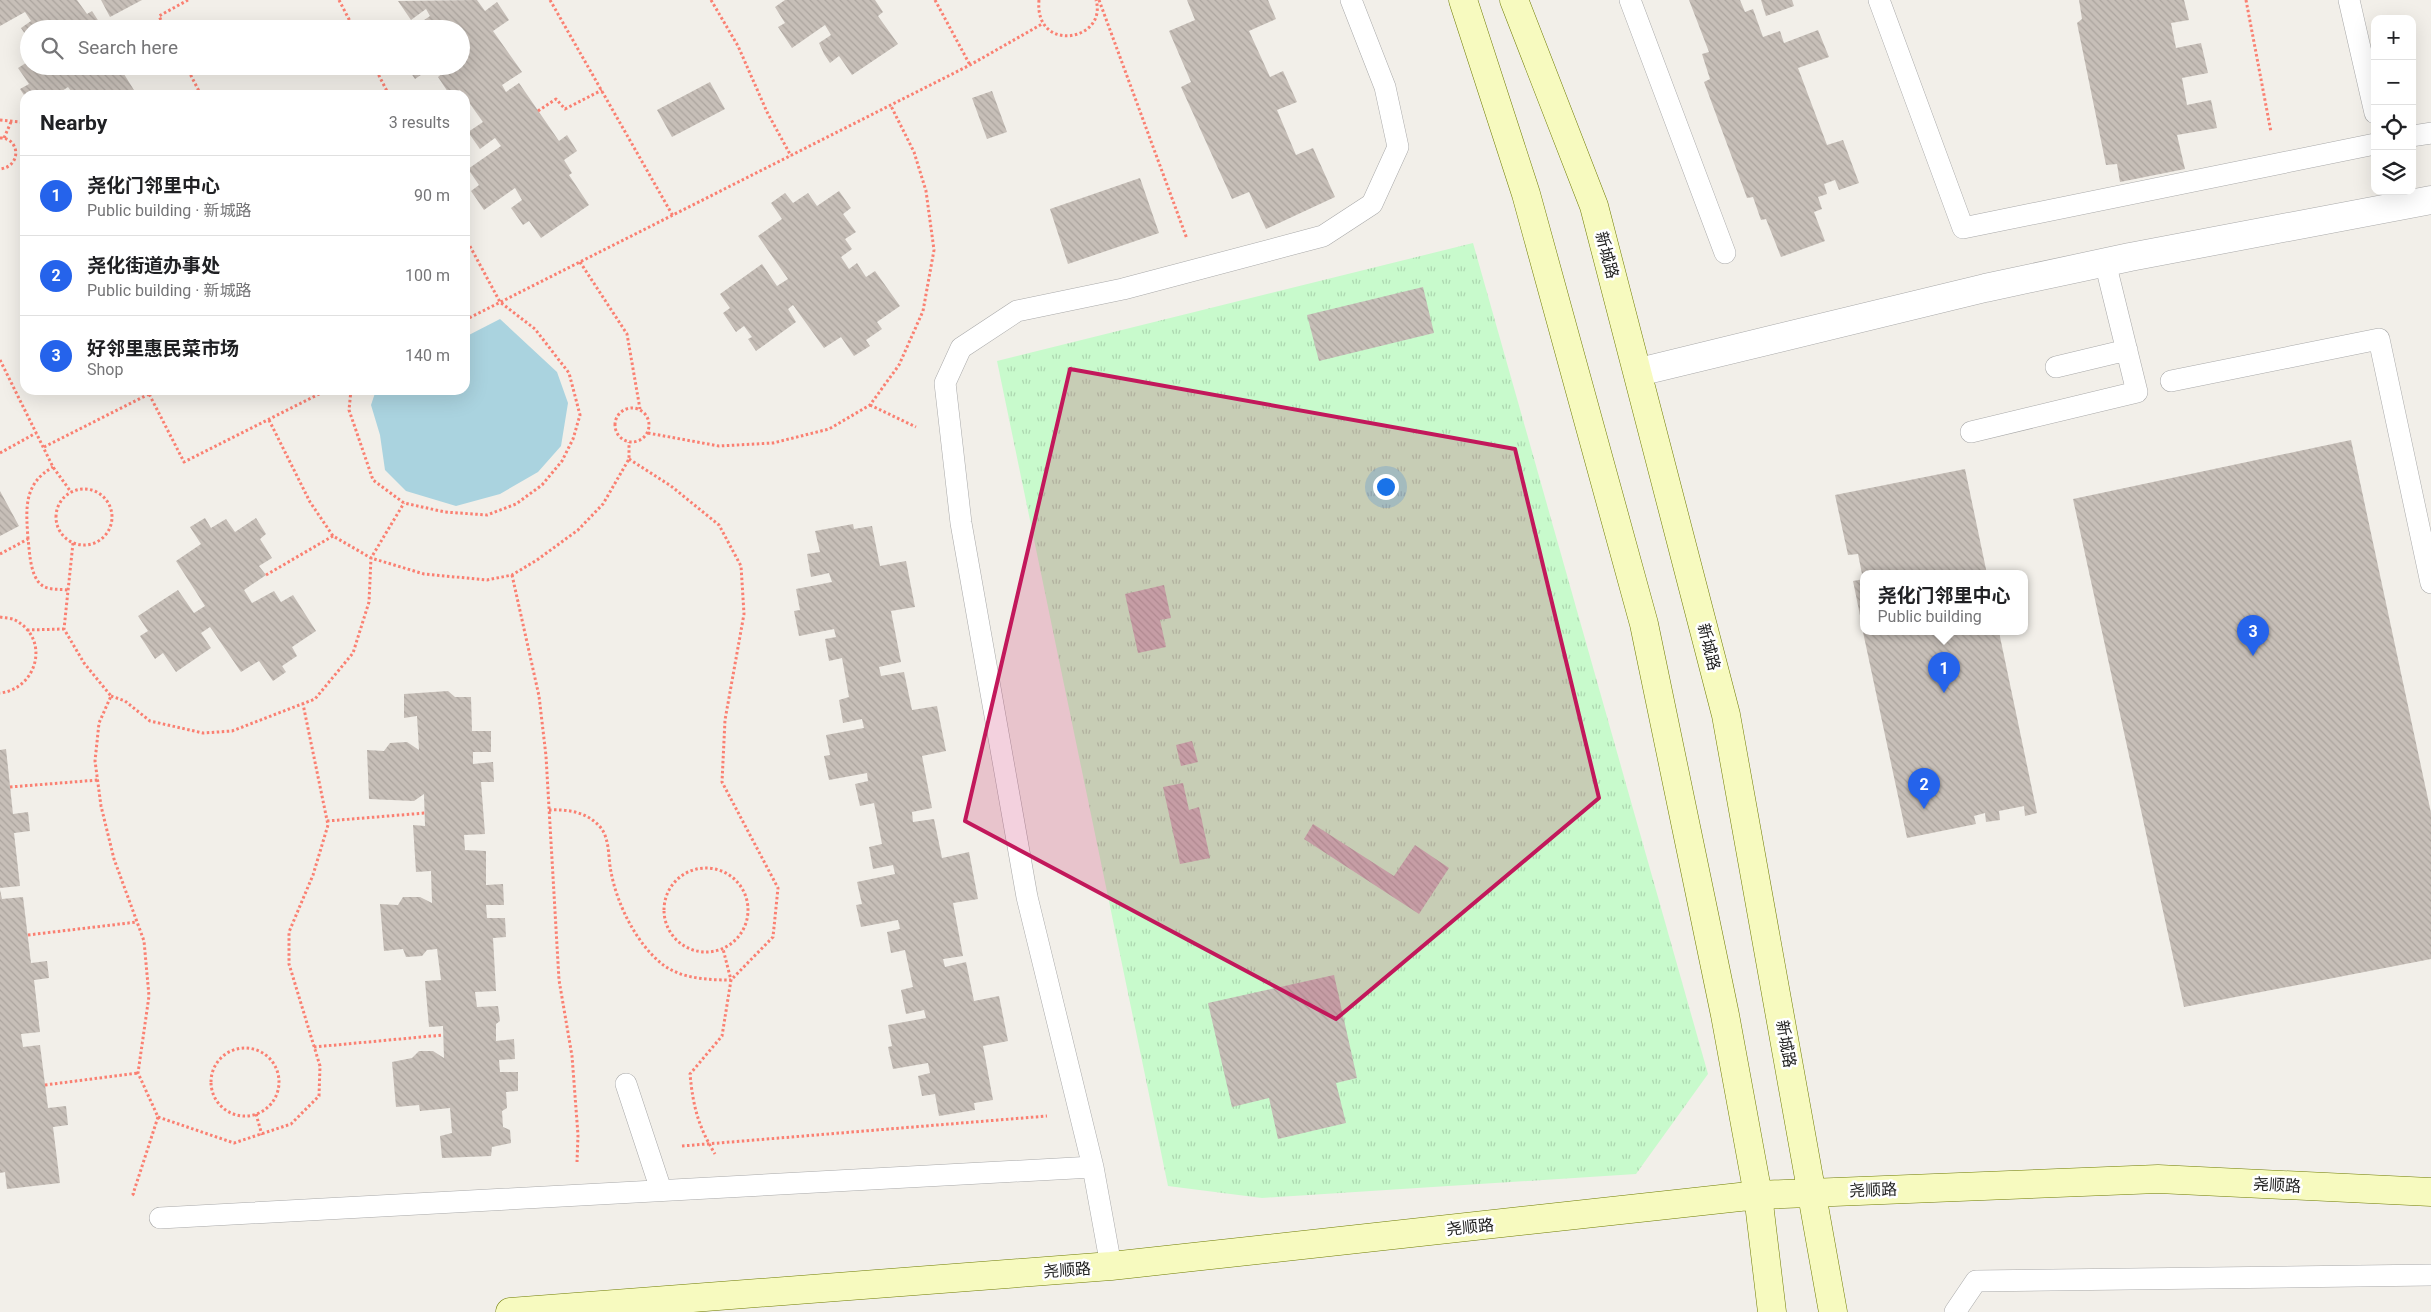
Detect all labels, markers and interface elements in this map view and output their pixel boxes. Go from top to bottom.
map controls [2371,15,2416,195]
button: + [2371,15,2416,60]
search box [20,20,470,75]
icon: search [38,34,66,62]
text: Search here [78,36,178,59]
button: − [2371,60,2416,105]
button: locate [2371,105,2416,150]
text: Nearby [40,111,107,135]
text: 3 results [389,113,450,132]
button: layers [2371,150,2416,195]
text: 尧化门邻里中心 [87,174,220,197]
text: 1 [51,186,61,205]
text: 90 m [414,186,450,205]
text: Public building · 新城路 [87,201,251,220]
street label: 新城路 [1592,229,1622,281]
text: 尧化街道办事处 [87,254,220,277]
text: 2 [51,266,61,285]
text: 100 m [405,266,450,285]
text: Public building · 新城路 [87,281,251,300]
text: 好邻里惠民菜市场 [87,337,239,360]
text: 3 [51,346,61,365]
text: 140 m [405,346,450,365]
text: Shop [87,360,123,379]
your location [1373,474,1399,500]
popup [1860,570,2028,635]
text: 尧化门邻里中心 [1877,584,2011,607]
text: Public building [1877,607,1982,626]
pin: 3 [2237,615,2269,656]
street label: 新城路 [1694,621,1724,673]
pin: 1 [1928,652,1960,693]
pin: 2 [1908,768,1940,809]
street label: 新城路 [1772,1019,1800,1069]
street label: 尧顺路 [2253,1174,2301,1196]
street label: 尧顺路 [1849,1180,1897,1200]
street label: 尧顺路 [1445,1215,1495,1239]
street label: 尧顺路 [1042,1259,1092,1281]

